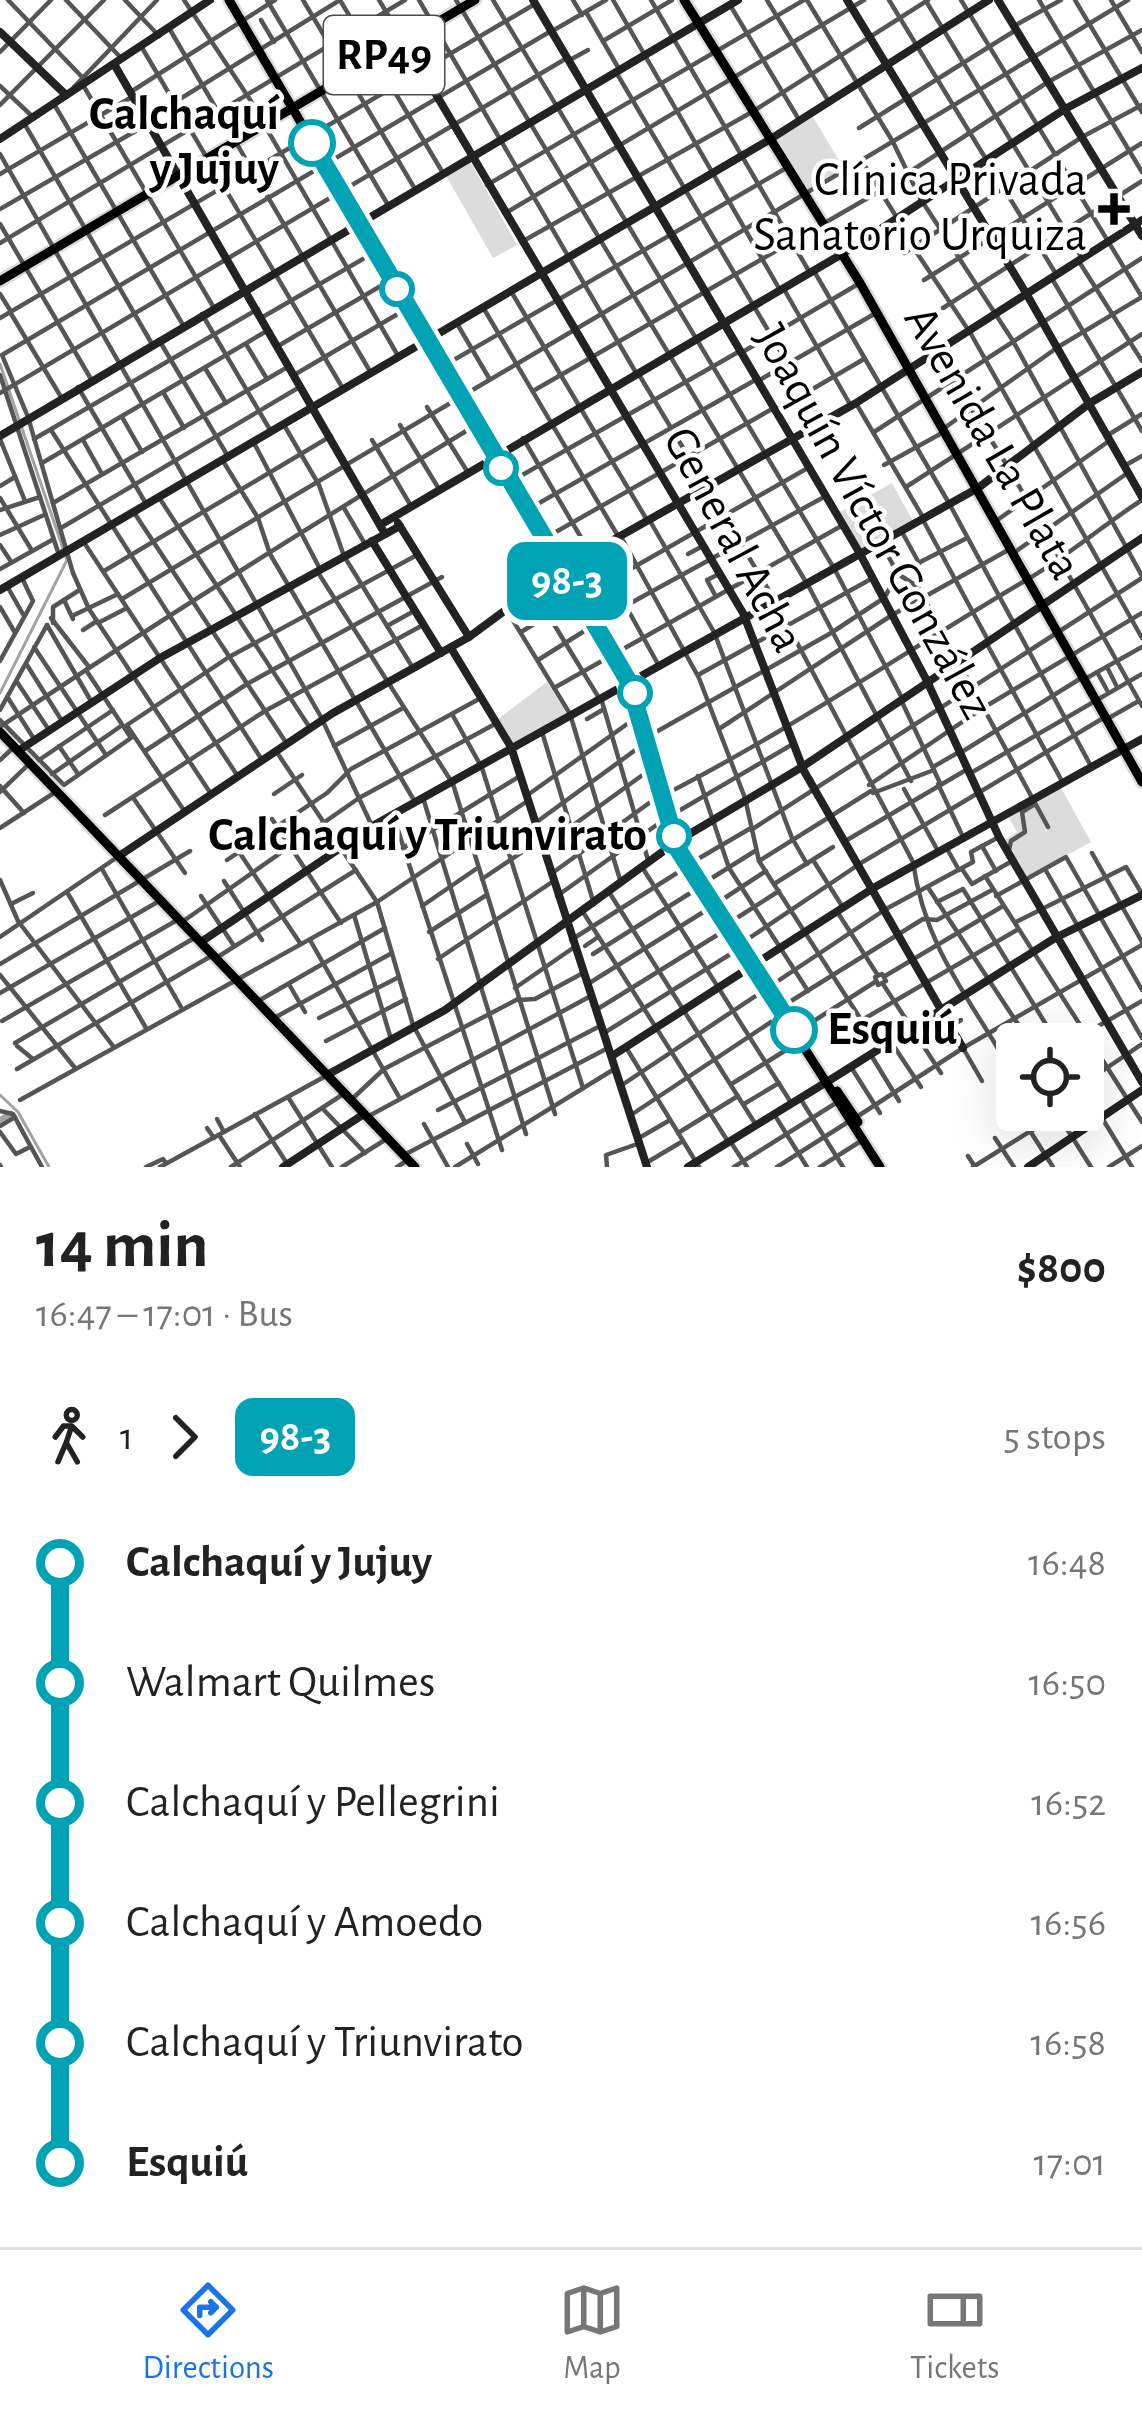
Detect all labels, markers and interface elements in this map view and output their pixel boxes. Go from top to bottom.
road number: RP49 [324,16,444,94]
place label: Calchaquí y Jujuy [89,91,280,194]
marker: Calchaquí y Jujuy [290,121,334,165]
place label: Clínica Privada Sanatorio Urquiza [753,157,1087,260]
marker: Clínica Privada Sanatorio Urquiza [1098,193,1130,225]
unlabelled marker [381,273,413,305]
street label: Avenida La Plata [895,298,1089,588]
street label: Joaquín Víctor González [745,317,1001,727]
street label: General Acha [654,420,812,660]
unlabelled marker [485,452,517,484]
line badge: 98-3 [483,542,651,620]
text: 98-3 [531,560,603,602]
unlabelled marker [619,677,651,709]
place label: Calchaquí y Triunvirato [208,812,647,860]
marker: Calchaquí y Triunvirato [658,820,690,852]
place label: Esquiú [827,1006,957,1054]
marker: Esquiú [772,1008,816,1052]
map controls [996,1023,1104,1131]
button: locate [996,1023,1104,1131]
text: 14 min [36,1213,208,1279]
text: $800 [1017,1246,1106,1291]
text: 16:47 – 17:01 · Bus [36,1295,293,1334]
icon: walk [36,1404,102,1470]
icon: forward [151,1404,217,1470]
text: 98-3 [259,1416,331,1458]
text: 1 [120,1418,133,1457]
text: 5 stops [1004,1418,1106,1457]
text: Calchaquí y Jujuy [126,1540,432,1585]
text: 16:48 [1028,1544,1106,1583]
text: Walmart Quilmes [126,1660,435,1705]
text: 16:50 [1028,1664,1106,1703]
text: Calchaquí y Pellegrini [126,1780,500,1825]
text: 16:52 [1031,1784,1106,1823]
text: Calchaquí y Amoedo [126,1900,483,1945]
text: 16:56 [1031,1904,1106,1943]
text: Calchaquí y Triunvirato [126,2020,524,2065]
text: 16:58 [1031,2024,1106,2063]
text: Esquiú [126,2140,248,2185]
text: 17:01 [1033,2144,1106,2183]
tab: Directions [143,2277,274,2389]
tab: Map [559,2277,625,2389]
tab: Tickets [910,2277,999,2389]

